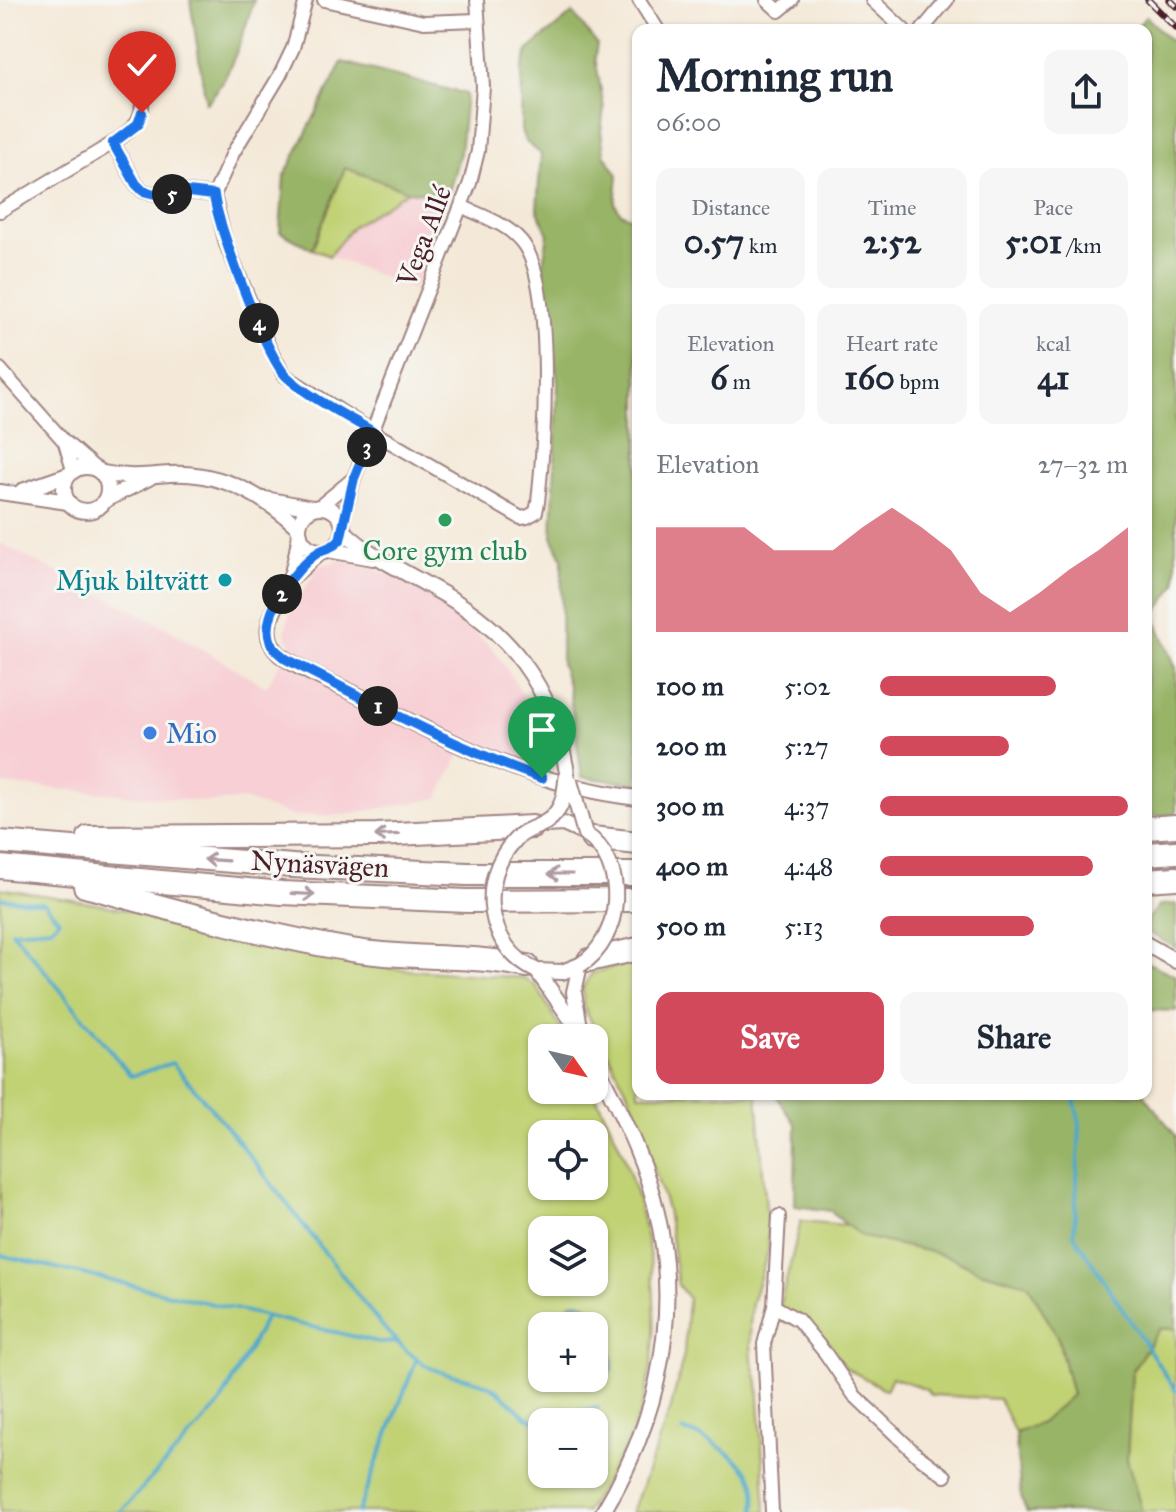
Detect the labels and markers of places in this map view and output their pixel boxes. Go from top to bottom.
pin [108,31,176,113]
pin: 5 [152,174,192,214]
pin: 4 [239,303,279,343]
pin: 3 [347,427,387,467]
marker: Core gym club [436,511,454,529]
place label: Core gym club [363,533,527,568]
place label: Mjuk biltvätt [56,563,209,598]
marker: Mjuk biltvätt [216,571,234,589]
pin: 2 [262,574,302,614]
pin: 1 [358,686,398,726]
pin [508,696,576,778]
place label: Mio [166,716,217,751]
marker: Mio [141,724,159,742]

